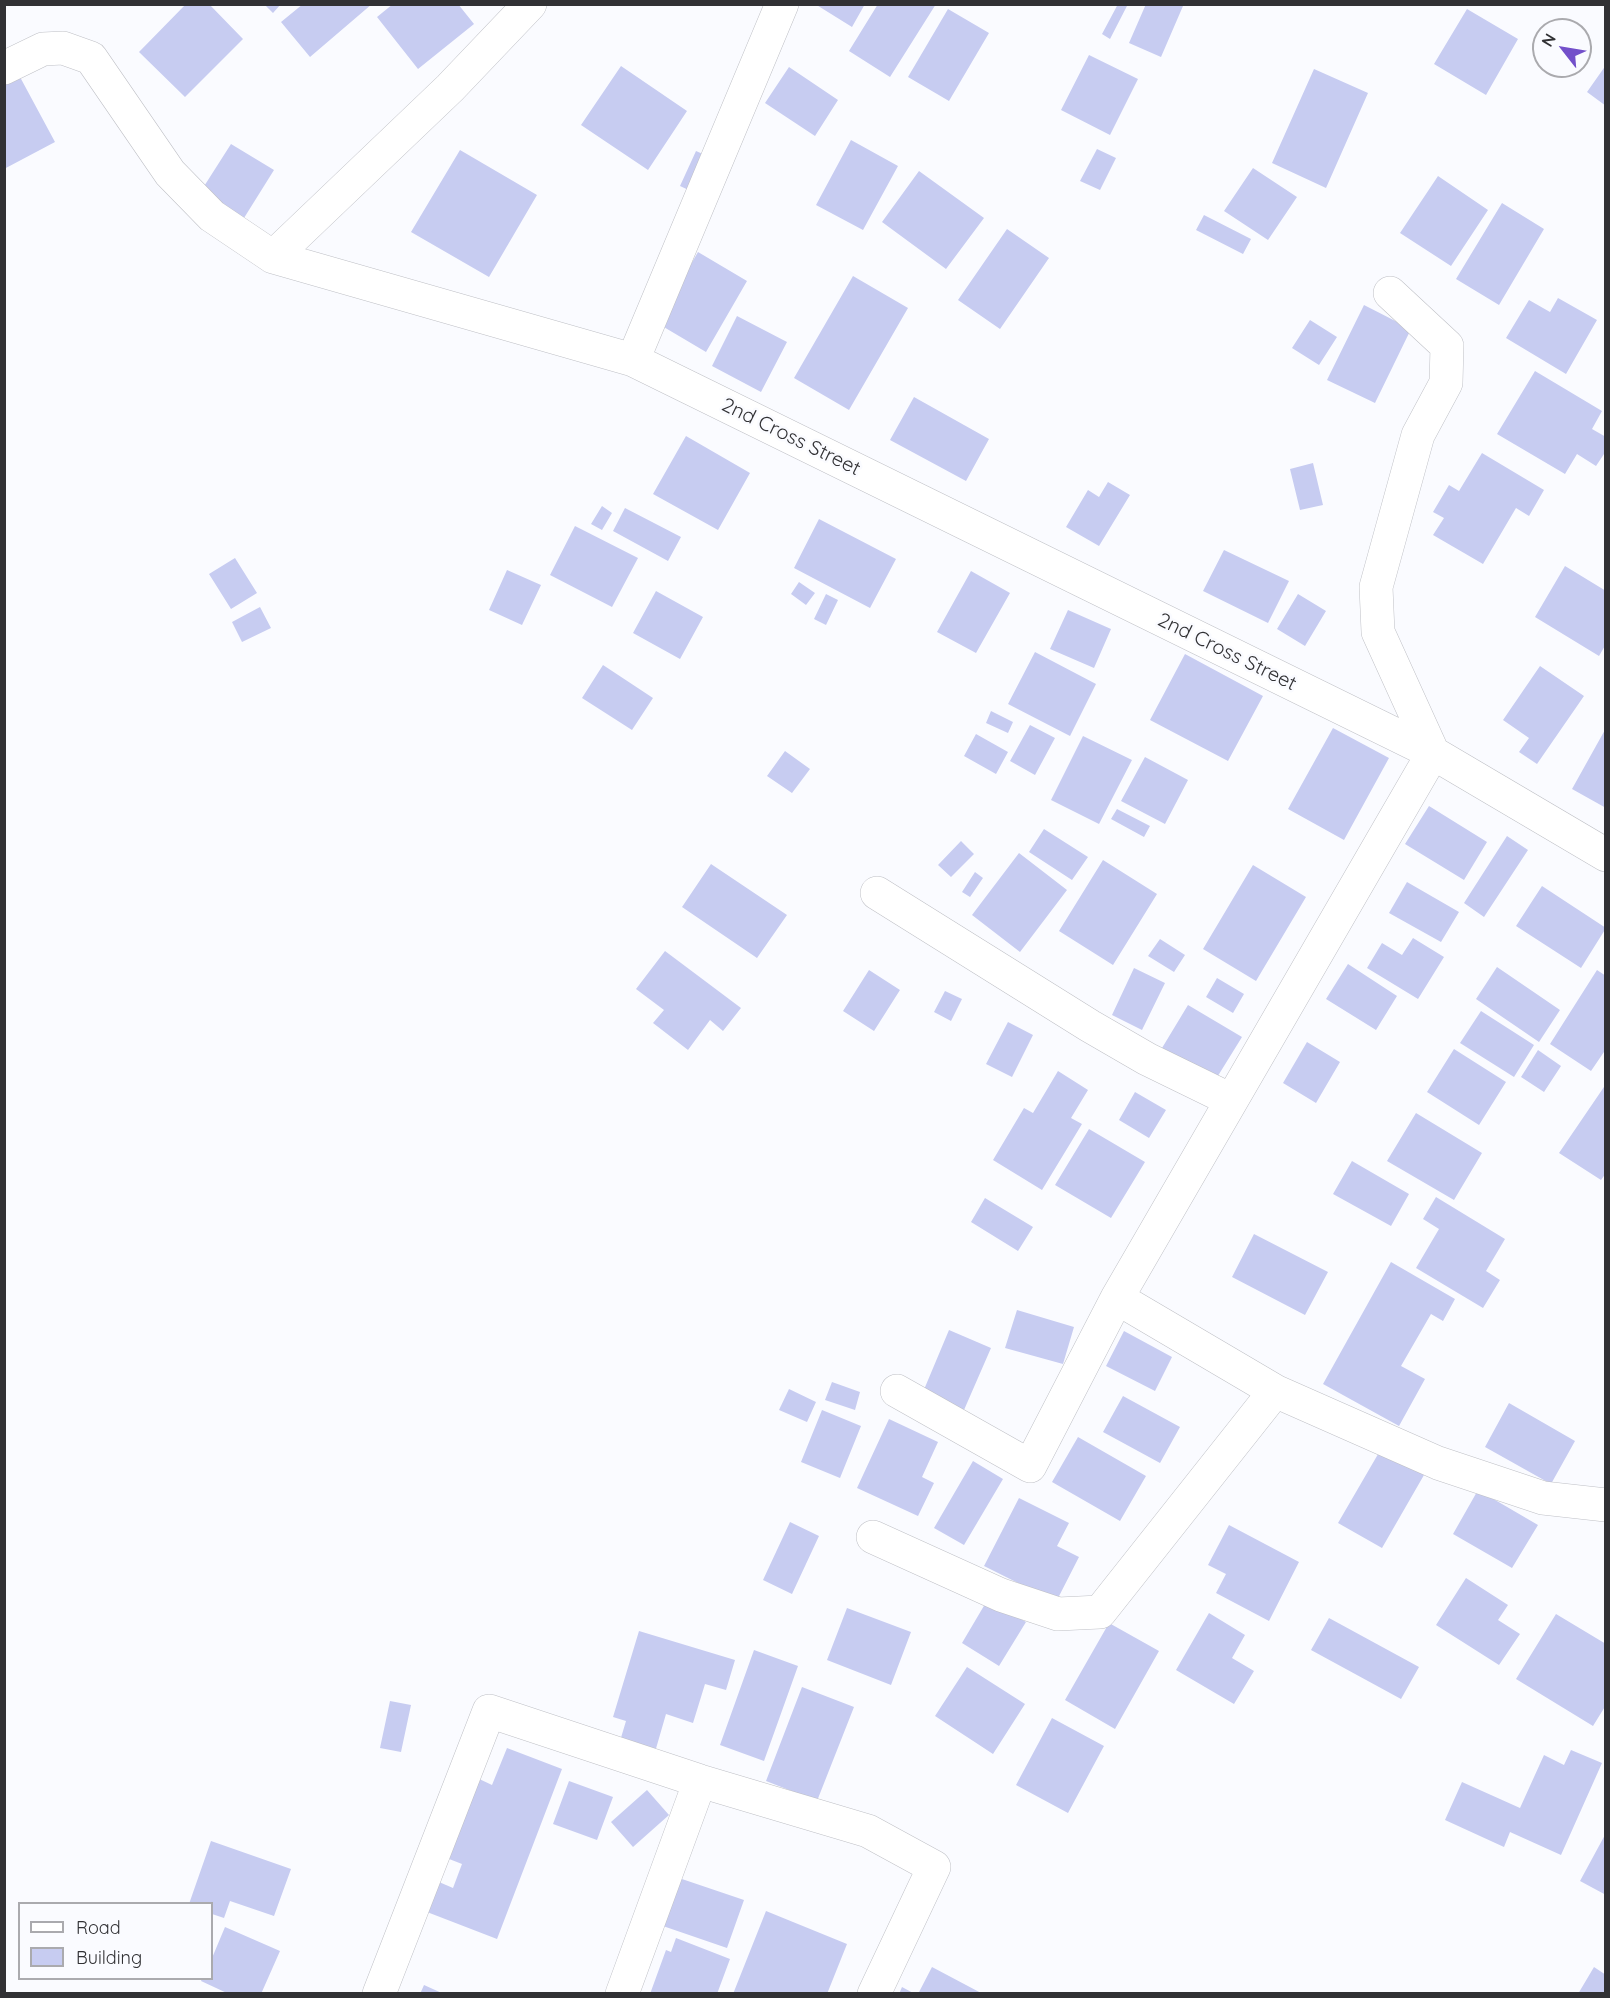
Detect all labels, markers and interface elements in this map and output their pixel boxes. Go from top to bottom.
north arrow [1532,18,1592,78]
text: N [1537,30,1560,50]
street label: 2nd Cross Street [718,393,864,481]
street label: 2nd Cross Street [1154,608,1300,696]
legend [18,1902,213,1980]
text: Road [76,1916,121,1939]
text: Building [76,1946,142,1969]

